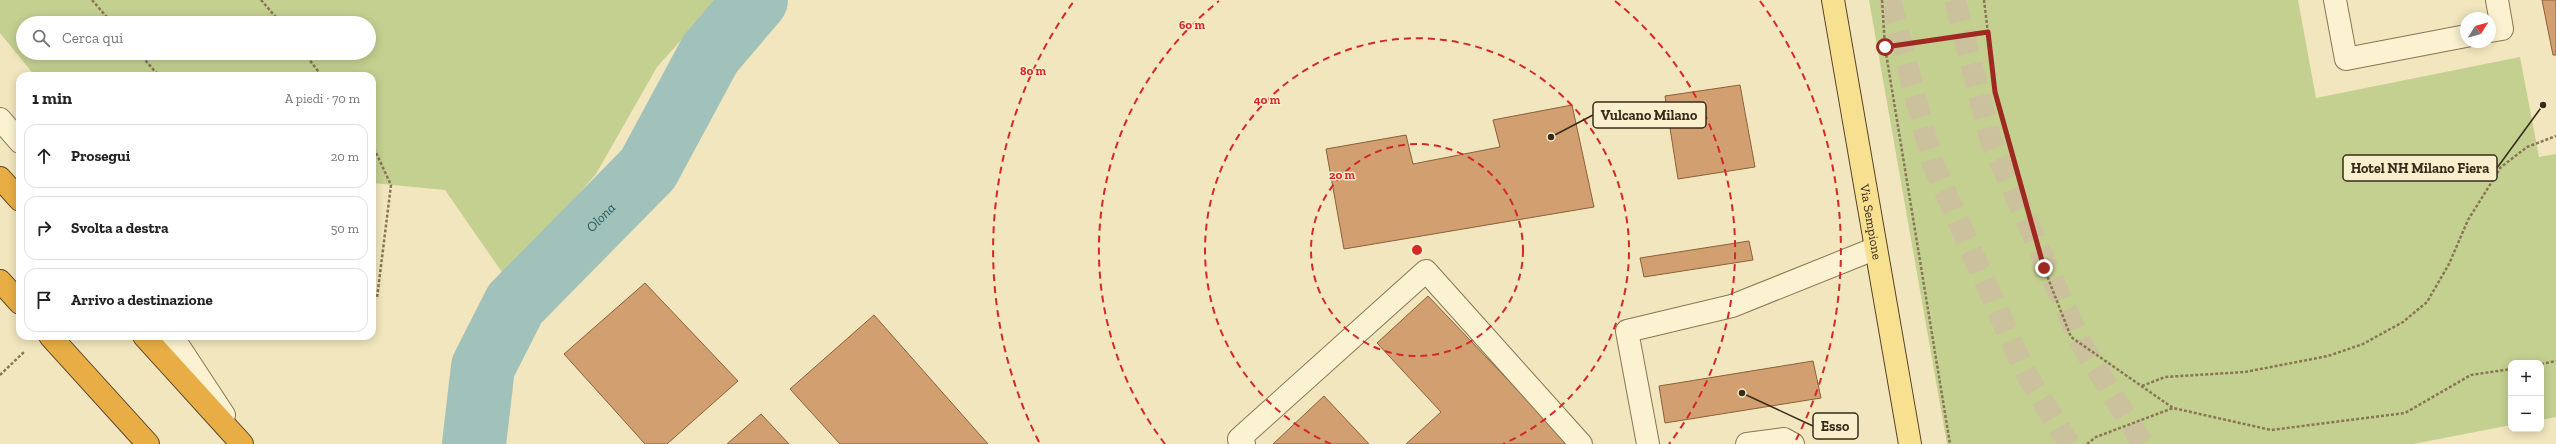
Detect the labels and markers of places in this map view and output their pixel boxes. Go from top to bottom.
callout: Vulcano Milano [1593,102,1706,128]
callout: Hotel NH Milano Fiera [2343,155,2497,181]
centre of rings [1410,243,1424,257]
callout: Esso [1813,413,1858,439]

